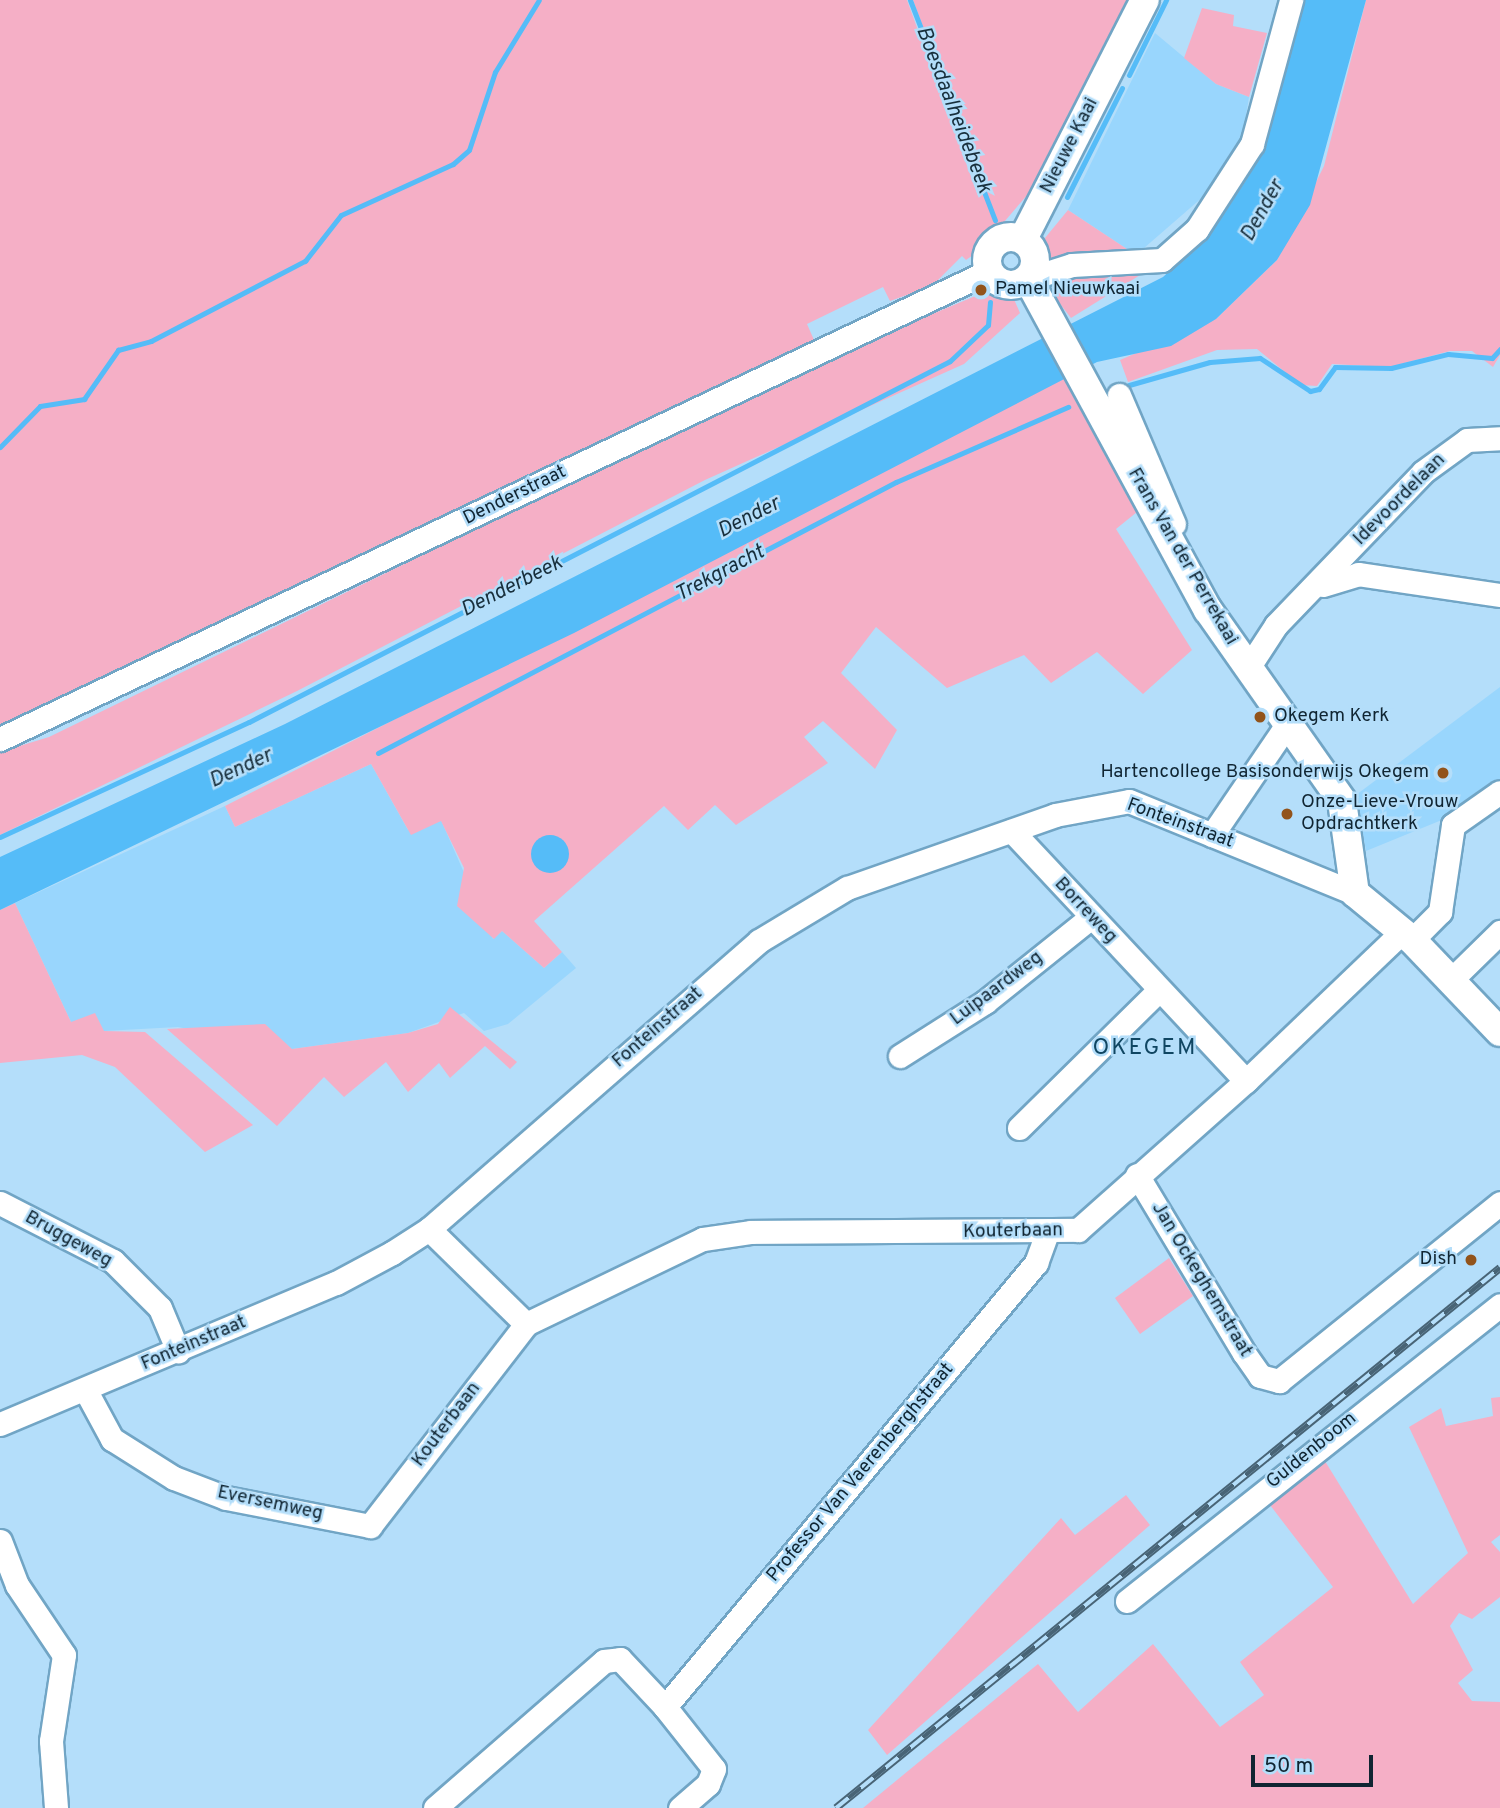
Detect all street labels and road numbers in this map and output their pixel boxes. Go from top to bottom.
street label: Nieuwe Kaai [1036,94,1104,198]
street label: Idevoordelaan [1349,449,1451,551]
street label: Denderstraat [460,461,570,531]
street label: Frans Van der Perrekaai [1122,464,1242,650]
street label: Fonteinstraat [1124,794,1236,854]
street label: Borreweg [1049,873,1121,949]
street label: Luipaardweg [946,947,1048,1031]
street label: Fonteinstraat [608,983,708,1073]
street label: Jan Ockeghemstraat [1146,1199,1256,1361]
street label: Bruggeweg [20,1207,116,1273]
street label: Kouterbaan [963,1220,1063,1244]
street label: Fonteinstraat [138,1312,250,1376]
street label: Professor Van Vaerenberghstraat [762,1358,960,1588]
street label: Kouterbaan [408,1378,486,1472]
street label: Guldenboom [1262,1408,1362,1494]
street label: Eversemweg [215,1482,325,1526]

